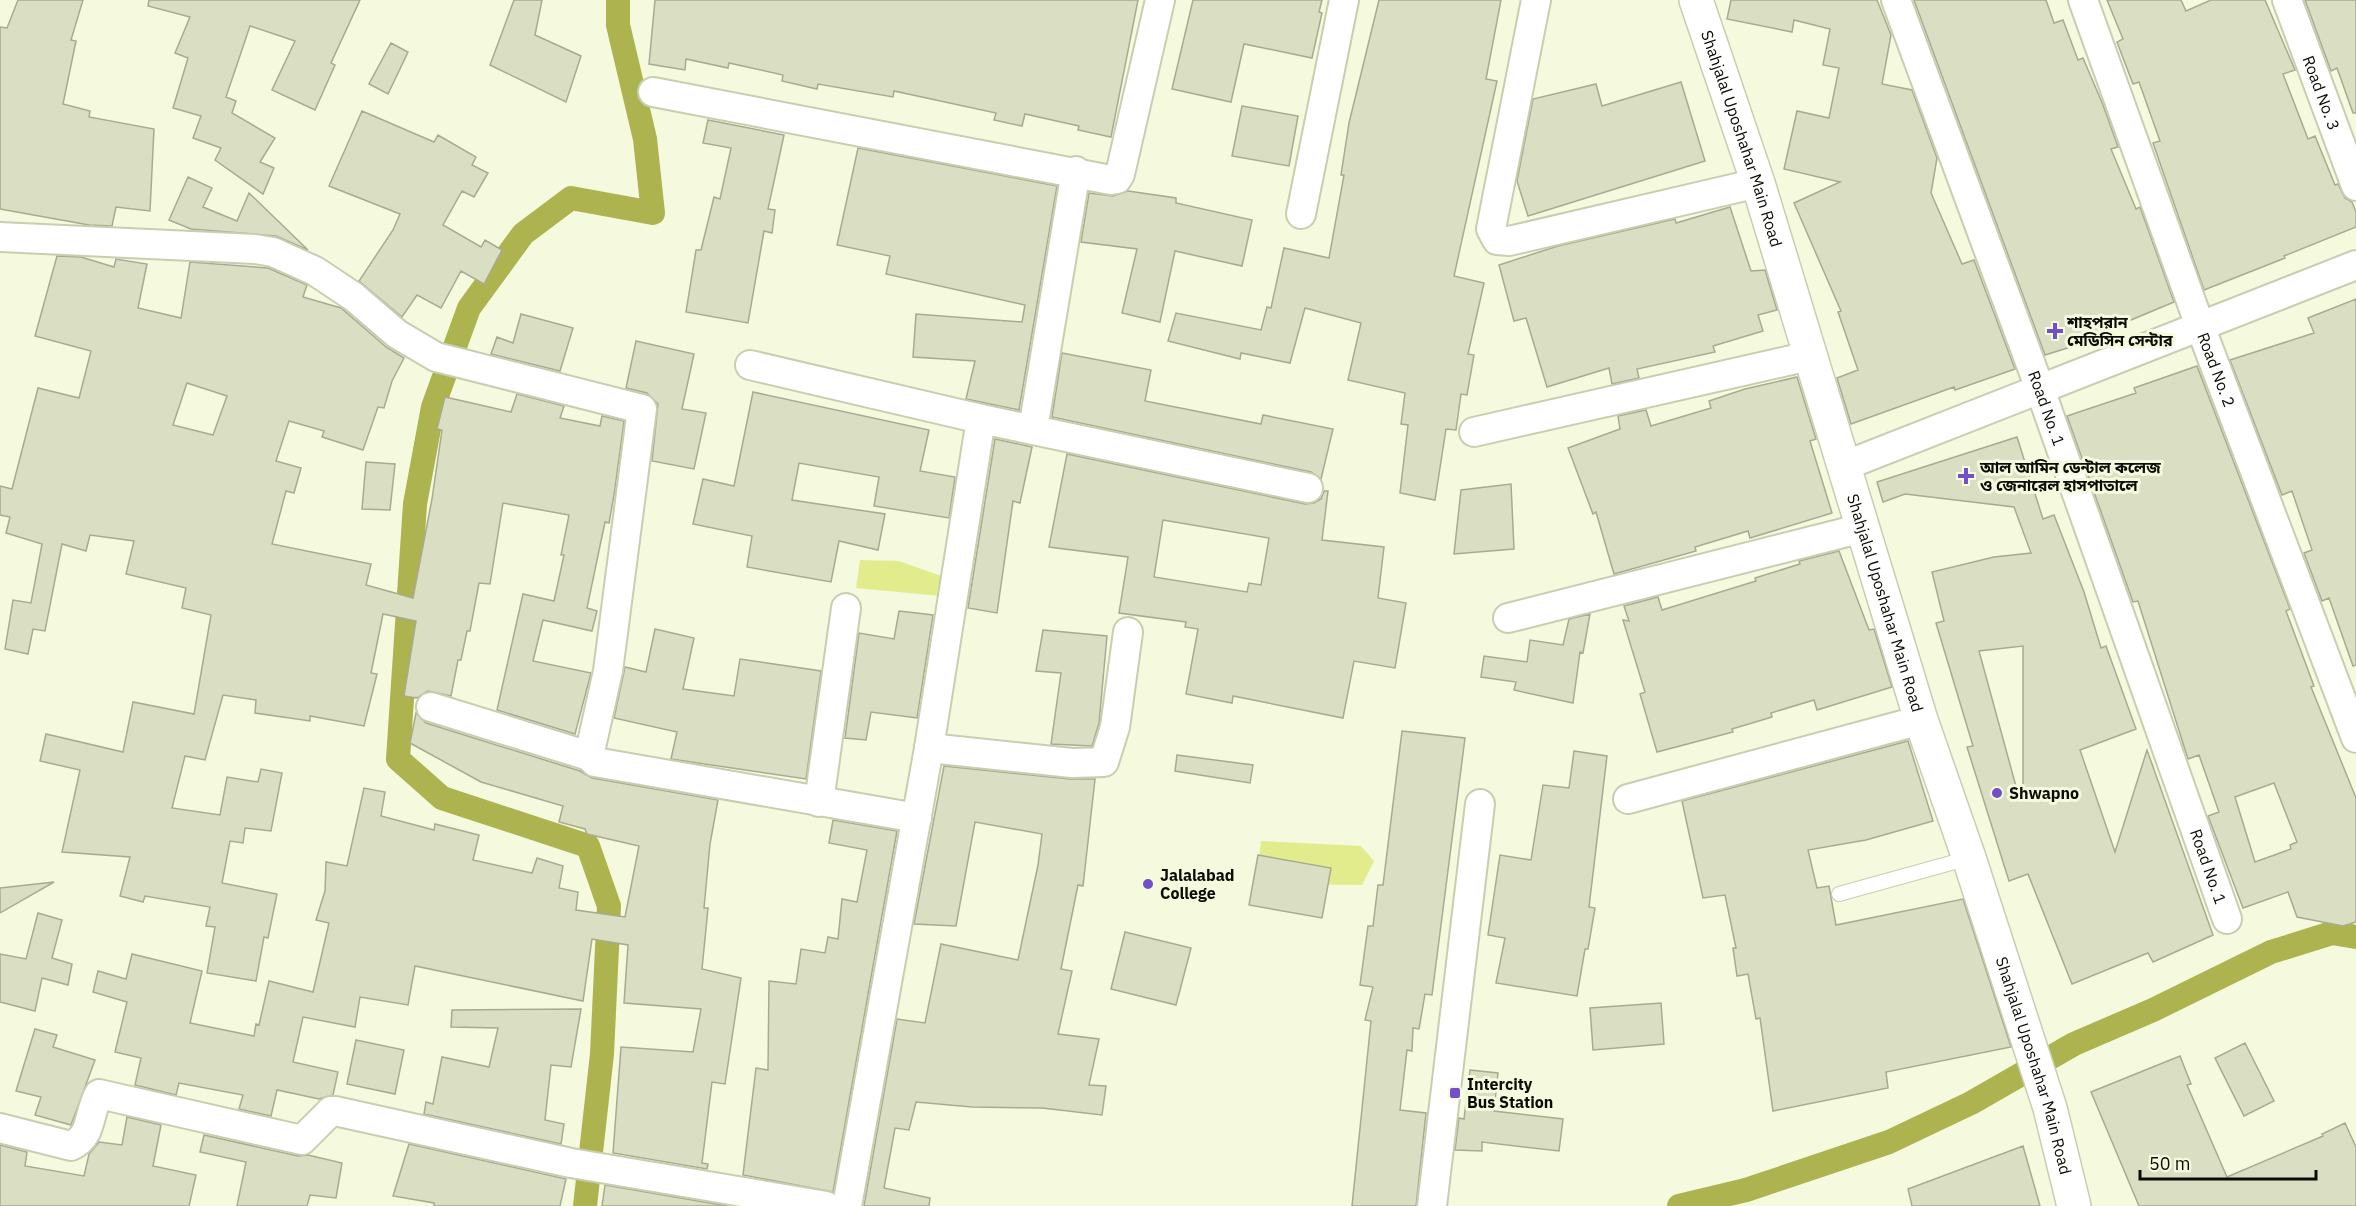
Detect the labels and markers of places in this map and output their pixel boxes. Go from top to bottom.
place label: শাহপরান মেডিসিন সেন্টার [2066,312,2173,350]
marker: শাহপরান মেডিসিন সেন্টার [2048,324,2062,338]
place label: আল আমিন ডেন্টাল কলেজ ও জেনারেল হাসপাতালে [1979,457,2161,495]
marker: আল আমিন ডেন্টাল কলেজ ও জেনারেল হাসপাতালে [1957,467,1975,485]
place label: Shwapno [2009,783,2079,803]
marker: Shwapno [1990,786,2004,800]
place label: Jalalabad College [1160,865,1235,903]
marker: Jalalabad College [1141,877,1155,891]
place label: Intercity Bus Station [1467,1074,1553,1112]
marker: Intercity Bus Station [1448,1086,1462,1100]

